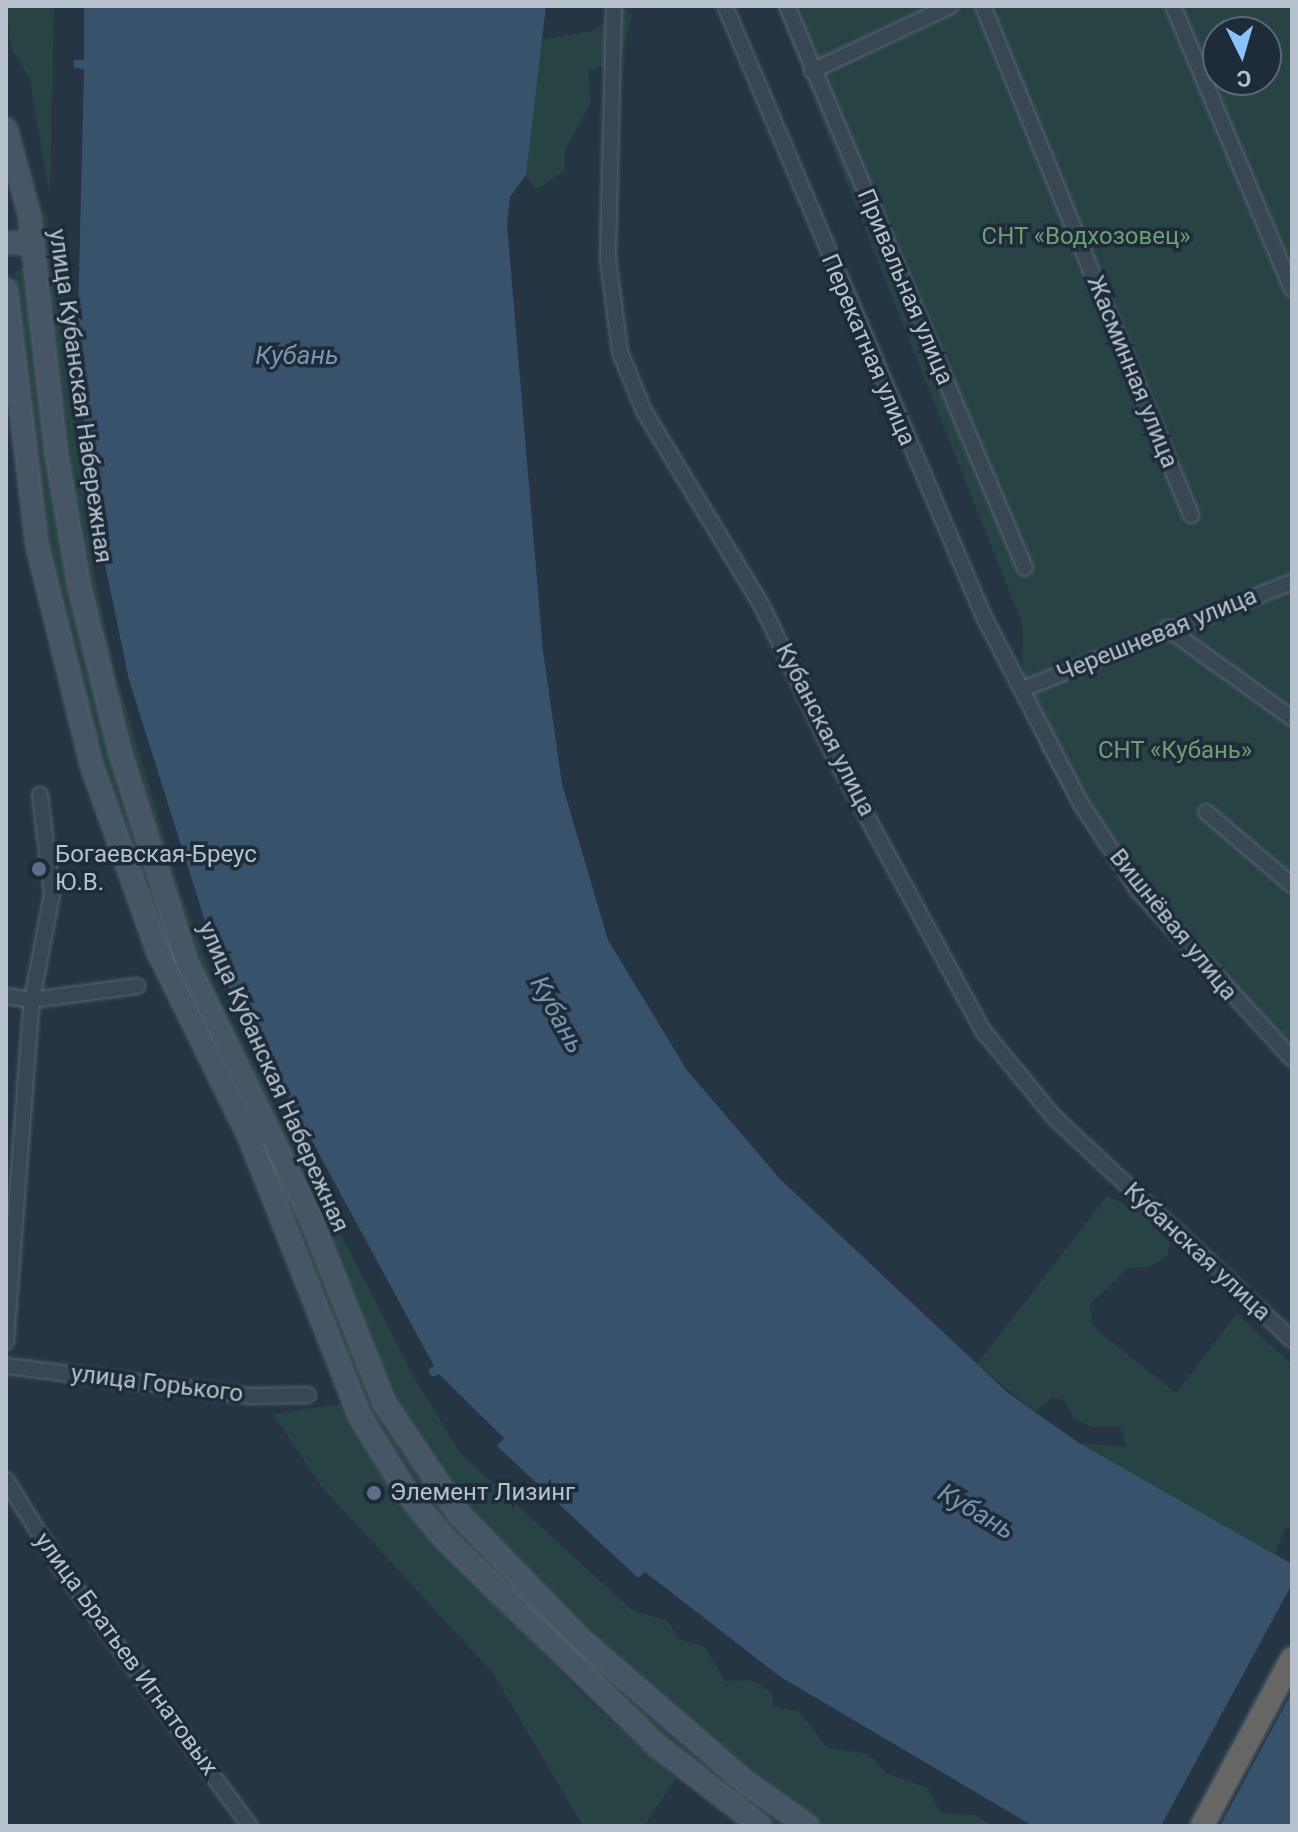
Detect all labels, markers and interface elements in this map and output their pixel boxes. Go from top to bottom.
north arrow [1202,16,1282,96]
text: С [1236,65,1252,91]
street label: Привальная улица [851,185,959,389]
park label: СНТ «Водхозовец» [981,223,1191,251]
street label: улица Кубанская Набережная [42,227,118,565]
street label: Перекатная улица [815,250,921,450]
street label: Жасминная улица [1080,272,1184,472]
water label: Кубань [255,340,339,372]
street label: Черешневая улица [1053,582,1261,688]
street label: Кубанская улица [769,639,881,821]
park label: СНТ «Кубань» [1098,737,1252,765]
place label: Богаевская-Бреус Ю.В. [55,841,257,897]
street label: Вишнёвая улица [1103,843,1243,1007]
marker: Богаевская-Бреус Ю.В. [30,860,48,878]
street label: улица Кубанская Набережная [191,917,355,1237]
water label: Кубань [523,971,591,1059]
street label: Кубанская улица [1118,1177,1276,1327]
street label: улица Горького [69,1359,245,1409]
water label: Кубань [932,1477,1020,1547]
place label: Элемент Лизинг [390,1479,575,1507]
marker: Элемент Лизинг [365,1484,383,1502]
street label: улица Братьев Игнатовых [28,1527,224,1781]

